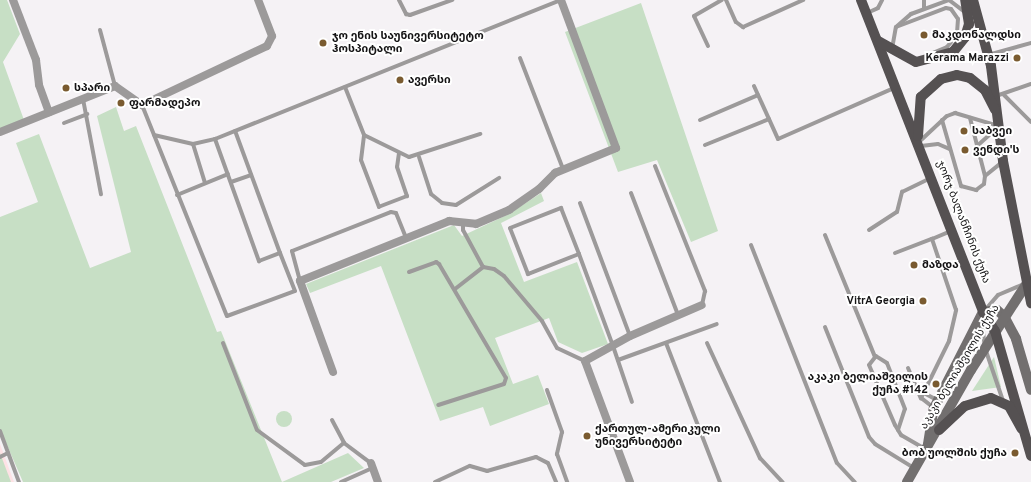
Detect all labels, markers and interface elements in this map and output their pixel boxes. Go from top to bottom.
place label: მაკდონალდსი [932,28,1021,42]
place label: ჯო ენის საუნივერსიტეტო ჰოსპიტალი [332,30,484,56]
marker: მაკდონალდსი [919,30,929,40]
marker: ჯო ენის საუნივერსიტეტო ჰოსპიტალი [317,37,329,49]
place label: Kerama Marazzi [926,51,1009,65]
marker: Kerama Marazzi [1012,53,1022,63]
place label: ავერსი [408,73,451,87]
marker: ავერსი [395,75,405,85]
place label: სპარი [74,81,110,95]
marker: სპარი [61,83,71,93]
place label: ფარმადეპო [129,96,200,110]
marker: ფარმადეპო [116,98,126,108]
place label: საბვეი [972,124,1012,138]
marker: საბვეი [959,126,969,136]
place label: ვენდი'ს [973,143,1019,157]
marker: ვენდი'ს [960,145,970,155]
street label: ჯორჯ ბალანჩინის ქუჩა [933,159,993,285]
place label: მაზდა [922,258,959,272]
marker: მაზდა [909,260,919,270]
place label: VitrA Georgia [846,294,915,308]
marker: VitrA Georgia [918,296,928,306]
street label: აკაკი ბელიაშვილის ქუჩა [918,302,1002,432]
place label: აკაკი ბელიაშვილის ქუჩა #142 [808,371,928,397]
marker: აკაკი ბელიაშვილის ქუჩა #142 [931,379,941,389]
place label: ქართულ-ამერიკული უნივერსიტეტი [595,423,720,449]
marker: ქართულ-ამერიკული უნივერსიტეტი [582,431,592,441]
place label: ბობ უოლშის ქუჩა [902,446,1007,460]
marker: ბობ უოლშის ქუჩა [1010,448,1020,458]

